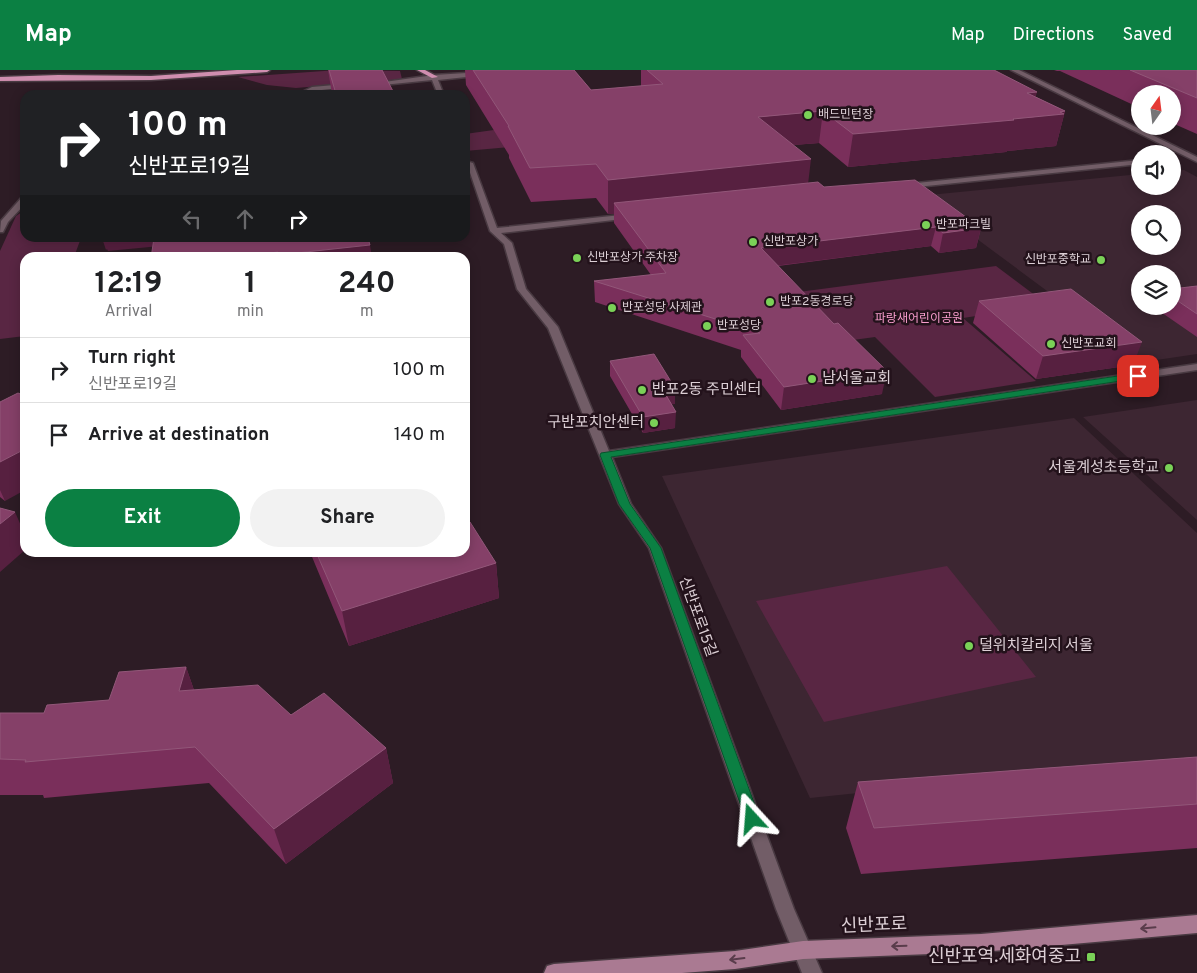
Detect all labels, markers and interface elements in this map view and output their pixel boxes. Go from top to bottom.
text: Map [25,20,72,50]
text: Map [951,24,985,47]
text: Directions [1013,24,1095,47]
text: Saved [1123,24,1172,47]
north arrow [1131,85,1181,135]
map controls [1131,85,1181,315]
text: 100 m [128,104,228,148]
place label: 배드민턴장 [818,107,873,123]
marker: 배드민턴장 [802,109,814,121]
icon: right [45,110,110,175]
button: sound [1131,145,1181,195]
text: 신반포로19길 [128,154,251,181]
icon: left [178,205,206,233]
icon: ahead [231,205,259,233]
icon: right [284,205,312,233]
button: search [1131,205,1181,255]
place label: 반포파크빌 [936,217,991,233]
marker: 반포파크빌 [920,219,932,231]
place label: 신반포상가 [763,234,818,250]
marker: 신반포상가 [747,236,759,248]
place label: 신반포상가 주차장 [587,250,678,266]
marker: 신반포상가 주차장 [571,252,583,264]
place label: 신반포중학교 [1025,252,1091,268]
marker: 신반포중학교 [1095,254,1107,266]
button: layers [1131,265,1181,315]
text: 12:19 [94,266,163,303]
text: 1 [244,266,256,303]
text: 240 [338,266,395,303]
place label: 반포2동경로당 [780,294,854,310]
marker: 반포2동경로당 [764,296,776,308]
place label: 반포성당 사제관 [622,300,702,316]
text: Arrival [105,302,152,322]
text: min [237,302,264,322]
text: m [360,302,374,322]
marker: 반포성당 사제관 [606,302,618,314]
park label: 파랑새어린이공원 [875,311,963,327]
place label: 반포성당 [717,318,761,334]
marker: 반포성당 [701,320,713,332]
place label: 신반포교회 [1061,336,1116,352]
marker: 신반포교회 [1045,338,1057,350]
text: Turn right [88,346,176,370]
pin [1117,355,1159,397]
icon: right [45,356,73,384]
text: 100 m [393,358,445,382]
icon: arrive [1124,362,1152,390]
place label: 남서울교회 [822,370,891,389]
marker: 남서울교회 [806,373,818,385]
text: 신반포로19길 [88,375,177,395]
place label: 반포2동 주민센터 [652,381,761,400]
marker: 반포2동 주민센터 [636,384,648,396]
place label: 구반포치안센터 [547,414,644,433]
marker: 구반포치안센터 [648,417,660,429]
icon: arrive [45,421,73,449]
text: Arrive at destination [88,423,269,447]
text: 140 m [394,423,445,447]
place label: 서울계성초등학교 [1049,458,1159,478]
marker: 서울계성초등학교 [1163,462,1175,474]
button: Exit [45,489,240,547]
button: Share [250,489,445,547]
street label: 신반포로15길 [674,574,720,660]
place label: 덜위치칼리지 서울 [979,637,1093,656]
marker: 덜위치칼리지 서울 [963,640,975,652]
position arrow [725,792,777,844]
street label: 신반포로 [840,913,908,939]
one-way arrow [1141,923,1157,933]
one-way arrow [891,942,907,951]
place label: 신반포역.세화여중고 [928,946,1081,969]
marker: 신반포역.세화여중고 [1085,951,1097,963]
one-way arrow [730,954,746,964]

